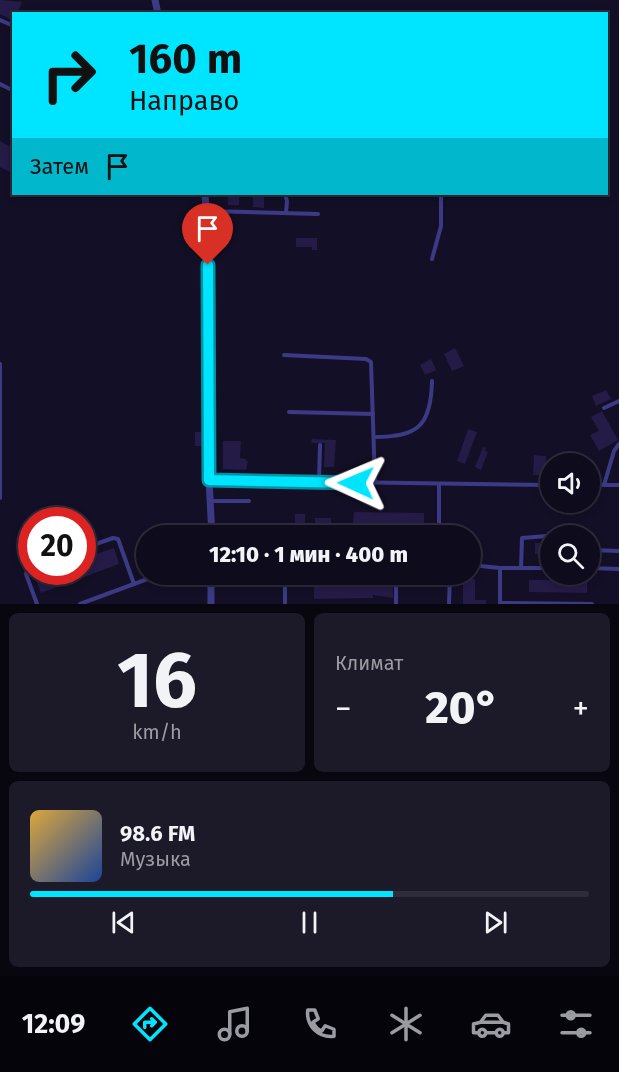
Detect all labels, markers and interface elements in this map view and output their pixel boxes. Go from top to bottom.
text: 160 m [129,34,242,84]
icon: right [30,36,108,114]
text: Направо [129,85,239,117]
icon: arrive [101,150,134,183]
text: Затем [30,153,89,180]
pin [182,203,233,265]
icon: arrive [191,212,224,245]
position arrow [324,451,388,515]
map controls [540,453,600,585]
button: sound [540,453,600,513]
speed limit sign: 20 [18,507,96,585]
button: search [540,525,600,585]
text: 12:10 · 1 мин · 400 m [209,541,408,568]
text: 16 [117,634,197,728]
text: Климат [335,651,403,675]
text: 20° [425,681,499,735]
text: − [335,689,352,729]
text: + [573,689,589,729]
text: km/h [132,720,182,744]
text: 98.6 FM [120,820,195,847]
text: Музыка [120,847,191,871]
icon: previous [107,906,140,939]
icon: pause [293,906,326,939]
icon: next [479,906,512,939]
icon: directions [129,1003,171,1045]
icon: music [214,1003,256,1045]
icon: phone [299,1003,341,1045]
icon: climate [385,1003,427,1045]
icon: car [470,1003,512,1045]
icon: filters [555,1003,597,1045]
text: 12:09 [22,1008,85,1040]

